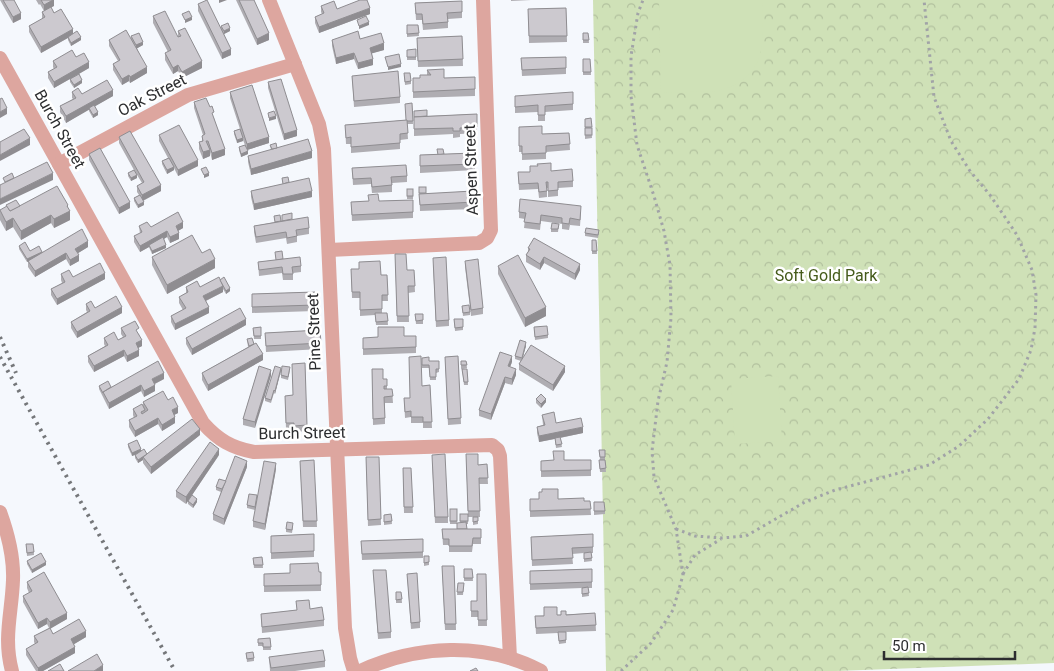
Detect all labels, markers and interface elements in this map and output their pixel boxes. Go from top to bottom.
street label: Oak Street [115,70,189,120]
street label: Burch Street [30,86,90,172]
street label: Aspen Street [460,124,482,216]
park label: Soft Gold Park [775,266,878,285]
street label: Pine Street [303,293,325,371]
street label: Burch Street [258,423,346,443]
scale bar [884,628,1015,660]
text: 50 m [892,637,926,655]

